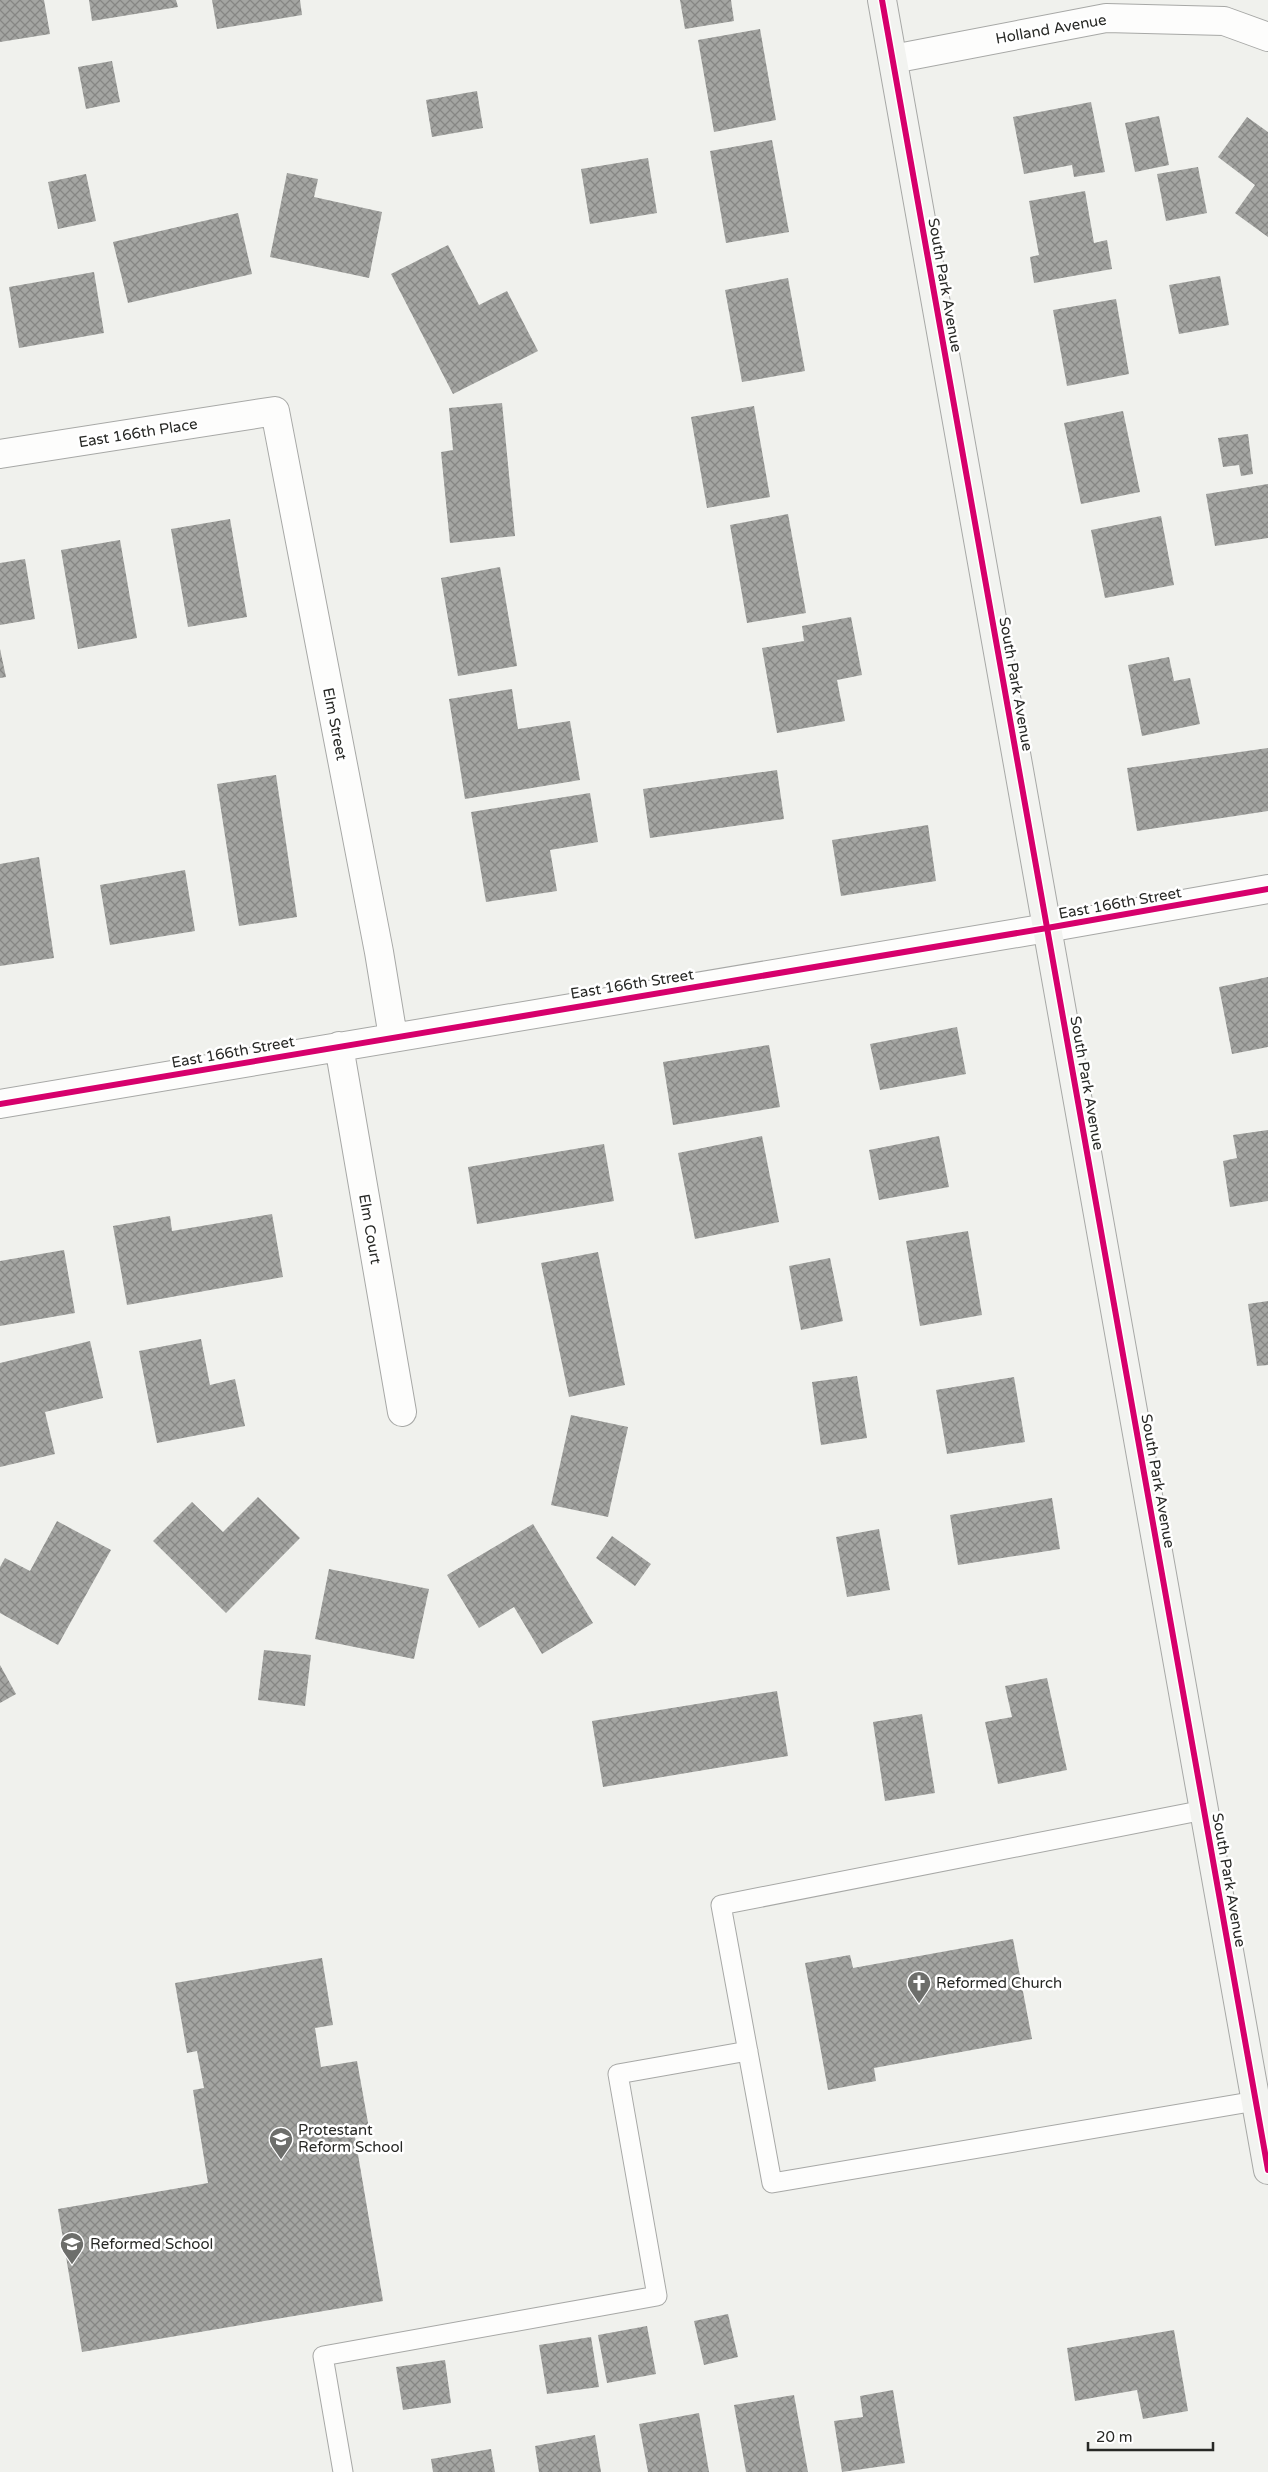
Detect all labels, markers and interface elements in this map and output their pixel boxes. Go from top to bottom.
street label: Holland Avenue [994,10,1108,48]
street label: South Park Avenue [924,217,966,353]
street label: East 166th Place [77,415,199,451]
street label: South Park Avenue [995,616,1037,752]
street label: Elm Street [319,686,351,762]
street label: East 166th Street [1057,883,1183,923]
street label: East 166th Street [569,965,695,1003]
street label: South Park Avenue [1066,1015,1108,1151]
street label: East 166th Street [170,1032,296,1072]
street label: Elm Court [355,1193,385,1266]
street label: South Park Avenue [1137,1413,1179,1549]
street label: South Park Avenue [1208,1812,1250,1948]
church icon: Reformed Church [906,1970,932,2004]
place label: Reformed Church [936,1974,1062,1992]
place label: Protestant Reform School [298,2121,403,2156]
school or university icon: Protestant Reform School [268,2126,294,2160]
school or university icon: Reformed School [59,2231,85,2265]
place label: Reformed School [90,2235,213,2253]
scale bar [1088,2420,1213,2452]
text: 20 m [1096,2428,1133,2446]

